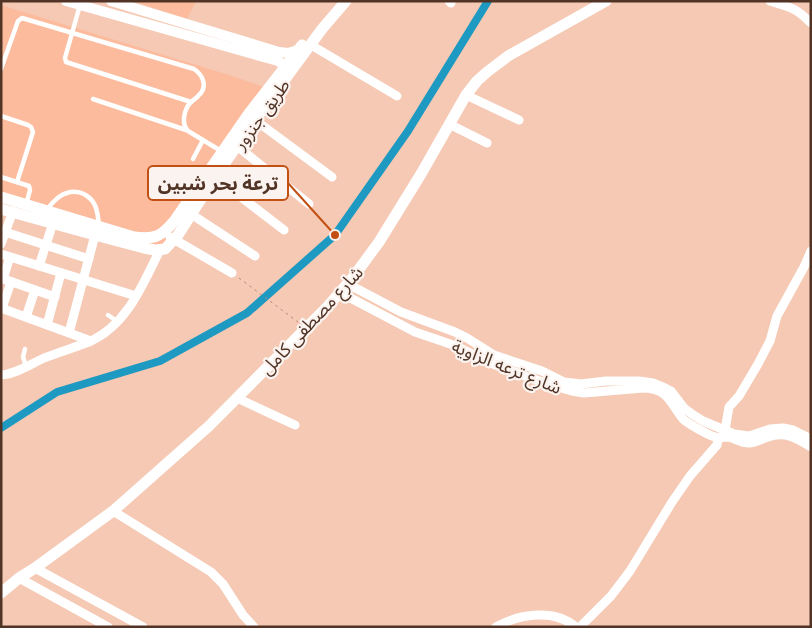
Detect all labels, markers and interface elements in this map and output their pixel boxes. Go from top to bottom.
street label: طريق جنزور [227,74,295,155]
callout: ترعة بحر شبين [148,166,288,200]
text: ترعة بحر شبين [158,171,279,195]
street label: شارع مصطفى كامل [255,261,370,382]
street label: شارع ترعه الزاوية [447,334,565,402]

